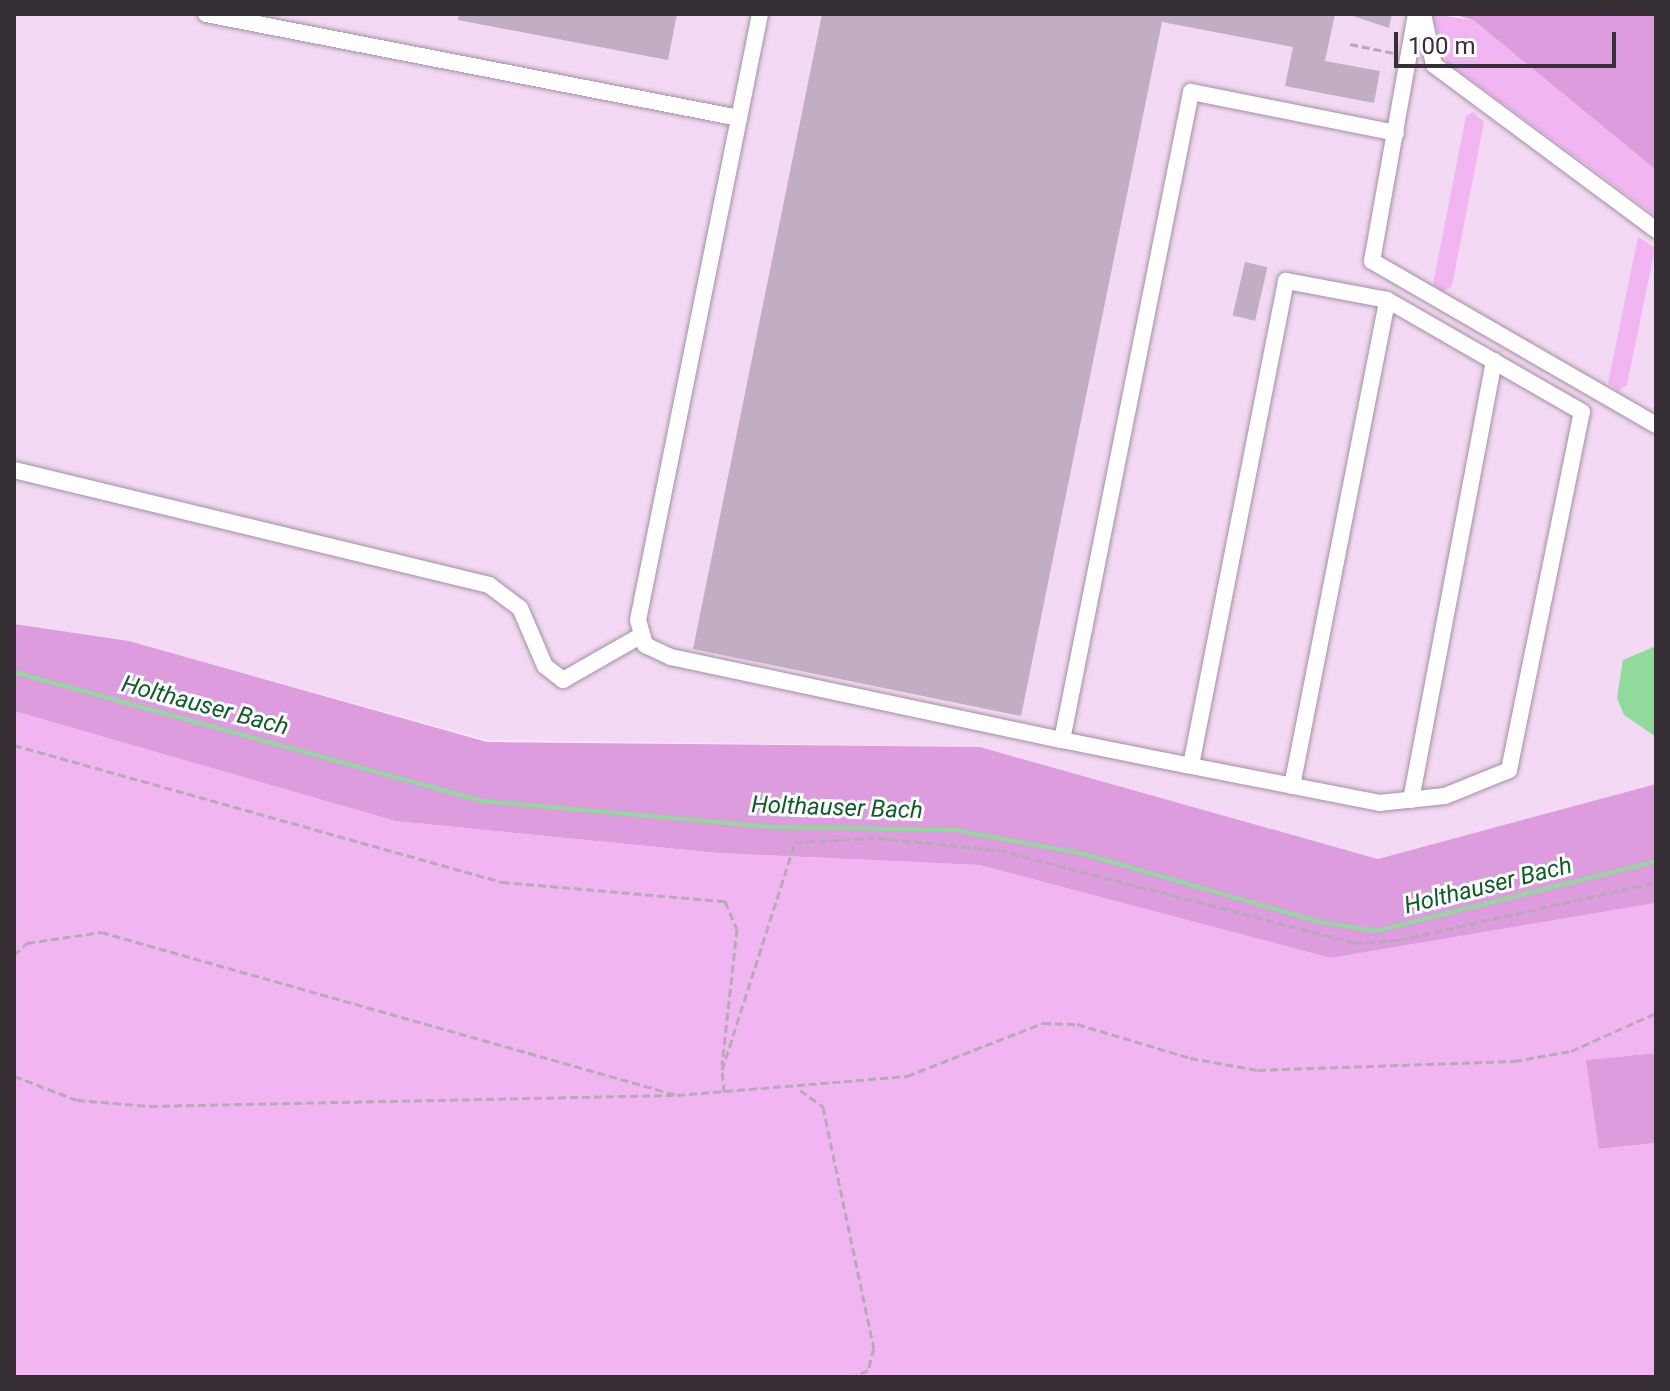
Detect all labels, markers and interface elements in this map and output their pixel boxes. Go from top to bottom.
scale bar [1398,16,1620,66]
text: 100 m [1408,32,1475,60]
water label: Holthauser Bach [118,670,292,742]
water label: Holthauser Bach [751,791,923,825]
water label: Holthauser Bach [1401,851,1575,921]

